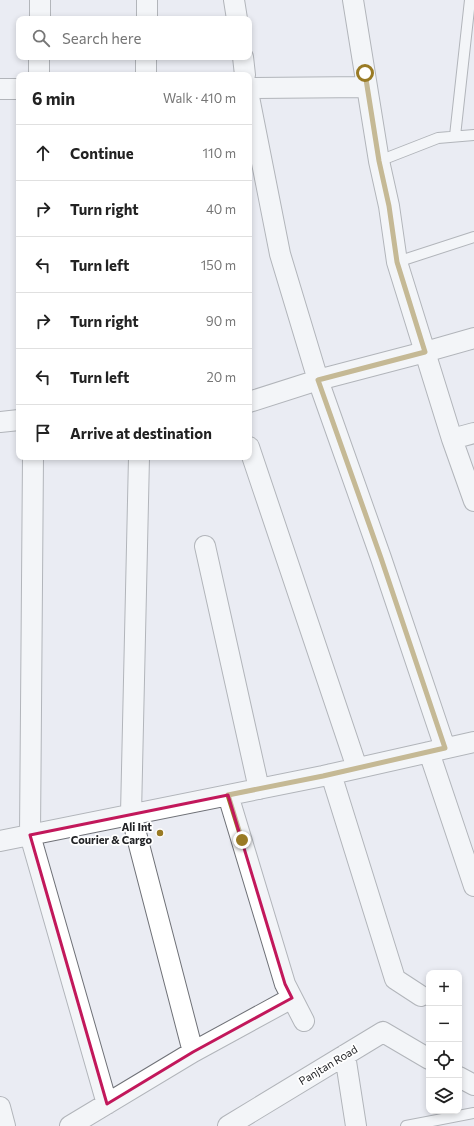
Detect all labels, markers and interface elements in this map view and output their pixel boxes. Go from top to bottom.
search box [16,16,252,60]
icon: search [30,27,52,49]
text: Search here [62,29,141,47]
route start [356,64,374,82]
text: 6 min [32,88,75,109]
text: Walk · 410 m [163,90,236,106]
icon: ahead [32,142,54,164]
text: Continue [70,144,134,162]
text: 110 m [203,145,236,161]
icon: right [32,198,54,220]
text: Turn right [70,200,139,218]
text: 40 m [206,201,236,217]
icon: left [32,254,54,276]
text: Turn left [70,256,129,274]
text: 150 m [201,257,236,273]
icon: right [32,310,54,332]
text: Turn right [70,312,139,330]
text: 90 m [206,313,236,329]
icon: left [32,366,54,388]
text: Turn left [70,368,129,386]
text: 20 m [207,369,236,385]
icon: arrive [32,422,54,444]
text: Arrive at destination [70,424,212,442]
place label: Ali Int Courier & Cargo [71,820,152,846]
marker: Ali Int Courier & Cargo [155,828,165,838]
route end [233,831,251,849]
map controls [426,970,462,1114]
button: + [426,970,462,1006]
button: − [426,1006,462,1042]
street label: Panjtan Road [296,1042,359,1087]
button: locate [426,1042,462,1078]
button: layers [426,1078,462,1114]

